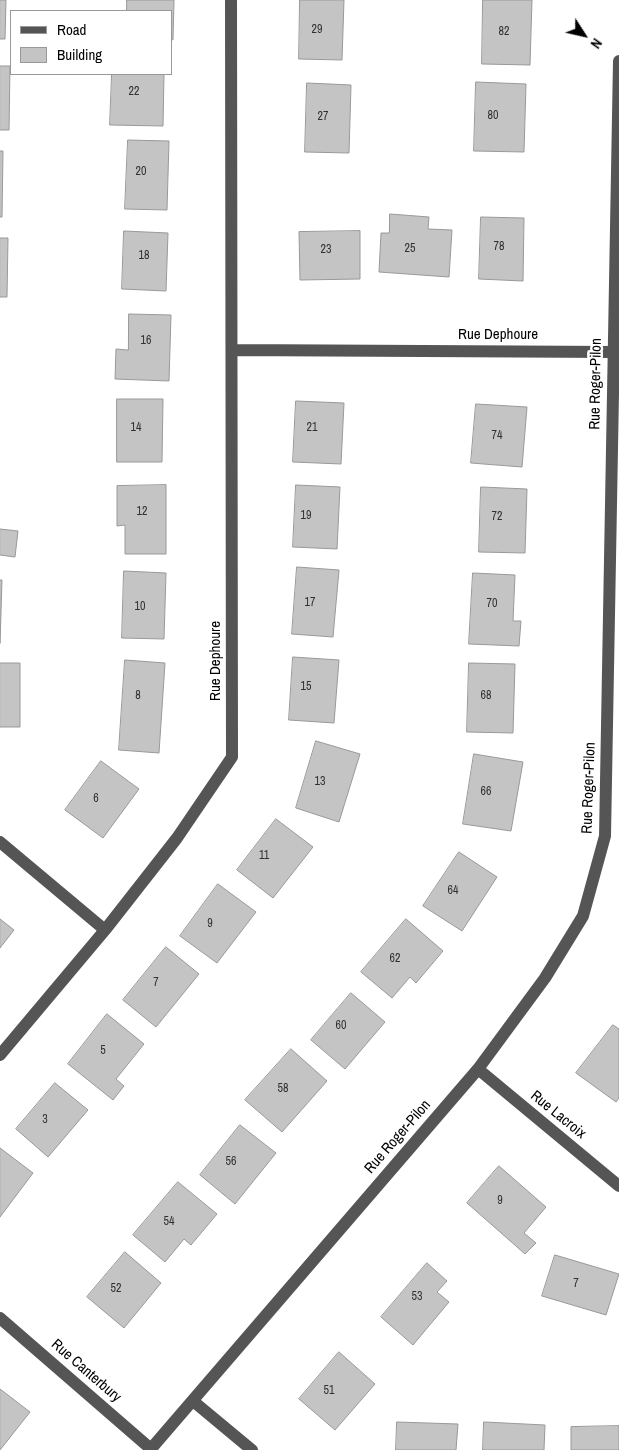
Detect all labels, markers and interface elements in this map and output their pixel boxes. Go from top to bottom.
legend [10,10,172,75]
north arrow [559,10,609,60]
text: Road [57,19,86,40]
house number: 29 [312,23,322,37]
house number: 82 [499,25,509,39]
text: N [587,35,606,52]
text: Building [57,44,102,65]
house number: 22 [129,85,139,99]
house number: 80 [488,109,498,123]
house number: 27 [318,110,328,124]
house number: 20 [136,165,146,179]
house number: 78 [494,240,504,254]
house number: 25 [405,242,415,256]
house number: 23 [321,243,331,257]
house number: 18 [139,249,149,263]
street label: Rue Dephoure [458,326,538,344]
house number: 16 [141,334,151,348]
street label: Rue Roger-Pilon [586,338,606,430]
house number: 14 [131,421,141,435]
house number: 21 [307,421,317,435]
house number: 74 [492,429,502,443]
house number: 12 [137,505,147,519]
house number: 19 [301,509,311,523]
house number: 72 [492,510,502,524]
house number: 17 [305,596,315,610]
house number: 70 [487,597,497,611]
house number: 10 [135,600,145,614]
street label: Rue Dephoure [207,621,225,701]
house number: 15 [301,680,311,694]
house number: 8 [135,689,141,703]
house number: 68 [481,689,491,703]
street label: Rue Roger-Pilon [578,742,600,834]
house number: 13 [315,775,325,789]
house number: 66 [481,785,491,799]
house number: 6 [93,792,99,806]
house number: 11 [259,849,269,863]
house number: 64 [448,884,458,898]
house number: 9 [207,917,213,931]
house number: 62 [390,952,400,966]
house number: 7 [153,976,159,990]
house number: 60 [336,1019,346,1033]
house number: 5 [100,1044,106,1058]
house number: 58 [278,1082,288,1096]
street label: Rue Lacroix [527,1087,589,1143]
street label: Rue Roger-Pilon [361,1097,435,1177]
house number: 3 [42,1113,48,1127]
house number: 56 [226,1155,236,1169]
house number: 9 [497,1194,503,1208]
house number: 54 [164,1215,174,1229]
house number: 7 [573,1277,579,1291]
house number: 52 [111,1282,121,1296]
house number: 53 [412,1290,422,1304]
street label: Rue Canterbury [47,1336,125,1406]
house number: 51 [324,1384,334,1398]

